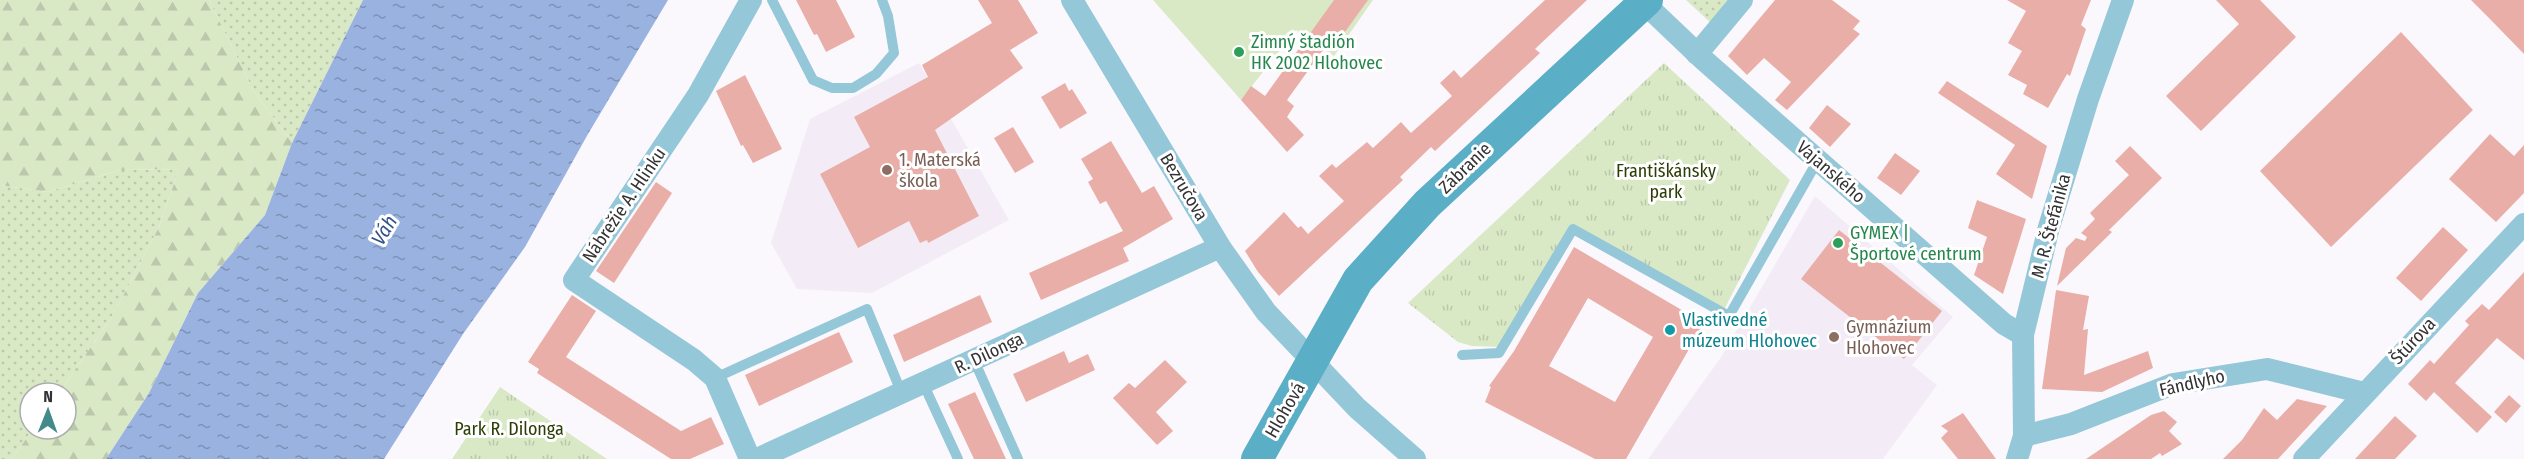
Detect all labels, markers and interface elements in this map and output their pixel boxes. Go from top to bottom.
place label: Zimný štadión HK 2002 Hlohovec [1251,31,1383,74]
marker: Zimný štadión HK 2002 Hlohovec [1232,45,1246,59]
street label: Vajanského [1792,136,1870,208]
street label: Zábranie [1434,138,1496,198]
street label: Nábrežie A. Hlinku [578,143,670,267]
place label: 1. Materská škola [899,149,981,192]
street label: Bezručova [1155,149,1213,225]
park label: Františkánsky park [1616,160,1716,203]
marker: 1. Materská škola [880,163,894,177]
street label: M. R. Štefánika [2027,171,2076,281]
water label: Váh [366,211,402,249]
place label: GYMEX | Športové centrum [1850,222,1982,265]
marker: GYMEX | Športové centrum [1831,236,1845,250]
place label: Vlastivedné múzeum Hlohovec [1682,309,1817,352]
street label: Štúrova [2386,313,2440,369]
place label: Gymnázium Hlohovec [1846,316,1931,359]
marker: Vlastivedné múzeum Hlohovec [1663,323,1677,337]
street label: R. Dilonga [951,327,1027,378]
marker: Gymnázium Hlohovec [1827,330,1841,344]
street label: Fándlyho [2157,365,2227,401]
street label: Hlohová [1260,378,1310,442]
north arrow [18,381,78,441]
text: N [43,387,53,406]
park label: Park R. Dilonga [454,418,564,440]

